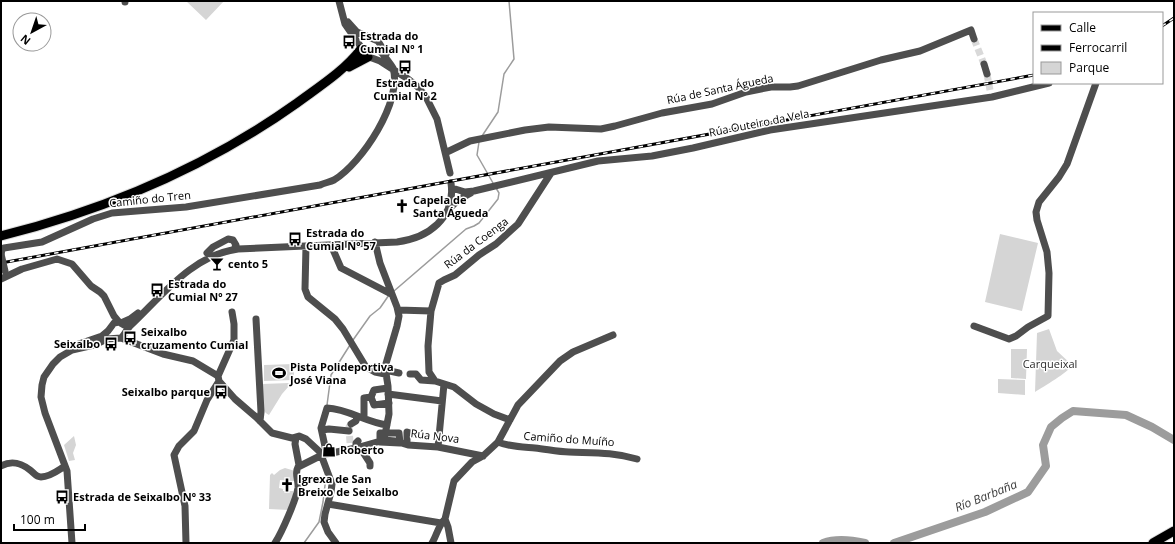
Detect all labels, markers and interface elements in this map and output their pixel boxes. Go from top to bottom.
north arrow [12,12,52,52]
legend [1033,12,1163,84]
text: Calle [1069,19,1096,36]
place label: Estrada do Cumial Nº 1 [360,28,424,56]
text: N [17,31,34,49]
bus stop icon: Estrada do Cumial Nº 1 [341,34,357,50]
text: Ferrocarril [1069,39,1127,56]
bus stop icon: Estrada do Cumial Nº 2 [397,59,413,75]
text: Parque [1069,59,1109,76]
street label: Rúa de Santa Águeda [665,70,775,107]
place label: Estrada do Cumial Nº 2 [373,75,437,103]
street label: Rúa Outeiro da Vela [707,105,810,140]
street label: Camiño do Tren [108,187,191,210]
place label: Capela de Santa Águeda [413,192,488,220]
church icon: Capela de Santa Águeda [394,198,410,214]
street label: Rúa da Coenga [441,214,511,272]
place label: Estrada do Cumial Nº 57 [306,225,376,253]
bus stop icon: Estrada do Cumial Nº 57 [287,231,303,247]
bar icon: cento 5 [209,256,225,272]
place label: cento 5 [228,256,268,271]
place label: Estrada do Cumial Nº 27 [168,276,238,304]
bus stop icon: Estrada do Cumial Nº 27 [149,282,165,298]
place label: Seixalbo cruzamento Cumial [141,324,248,352]
bus stop icon: Seixalbo cruzamento Cumial [122,330,138,346]
place label: Seixalbo [54,336,100,351]
bus stop icon: Seixalbo [103,336,119,352]
park label: Carqueixal [1023,356,1077,371]
place label: Pista Polideportiva José Viana [289,359,394,387]
sports icon: Pista Polideportiva José Viana [271,365,287,381]
place label: Seixalbo parque [122,384,210,399]
bus stop icon: Seixalbo parque [213,384,229,400]
street label: Rúa Nova [410,425,460,446]
street label: Camiño do Muíño [523,428,615,449]
shop icon: Roberto [321,442,337,458]
place label: Roberto [340,442,384,457]
place label: Igrexa de San Breixo de Seixalbo [298,471,399,499]
water label: Río Barbaña [952,475,1020,516]
church icon: Igrexa de San Breixo de Seixalbo [279,477,295,493]
bus stop icon: Estrada de Seixalbo Nº 33 [54,489,70,505]
place label: Estrada de Seixalbo Nº 33 [73,489,211,504]
scale bar [14,506,85,532]
text: 100 m [20,511,55,528]

